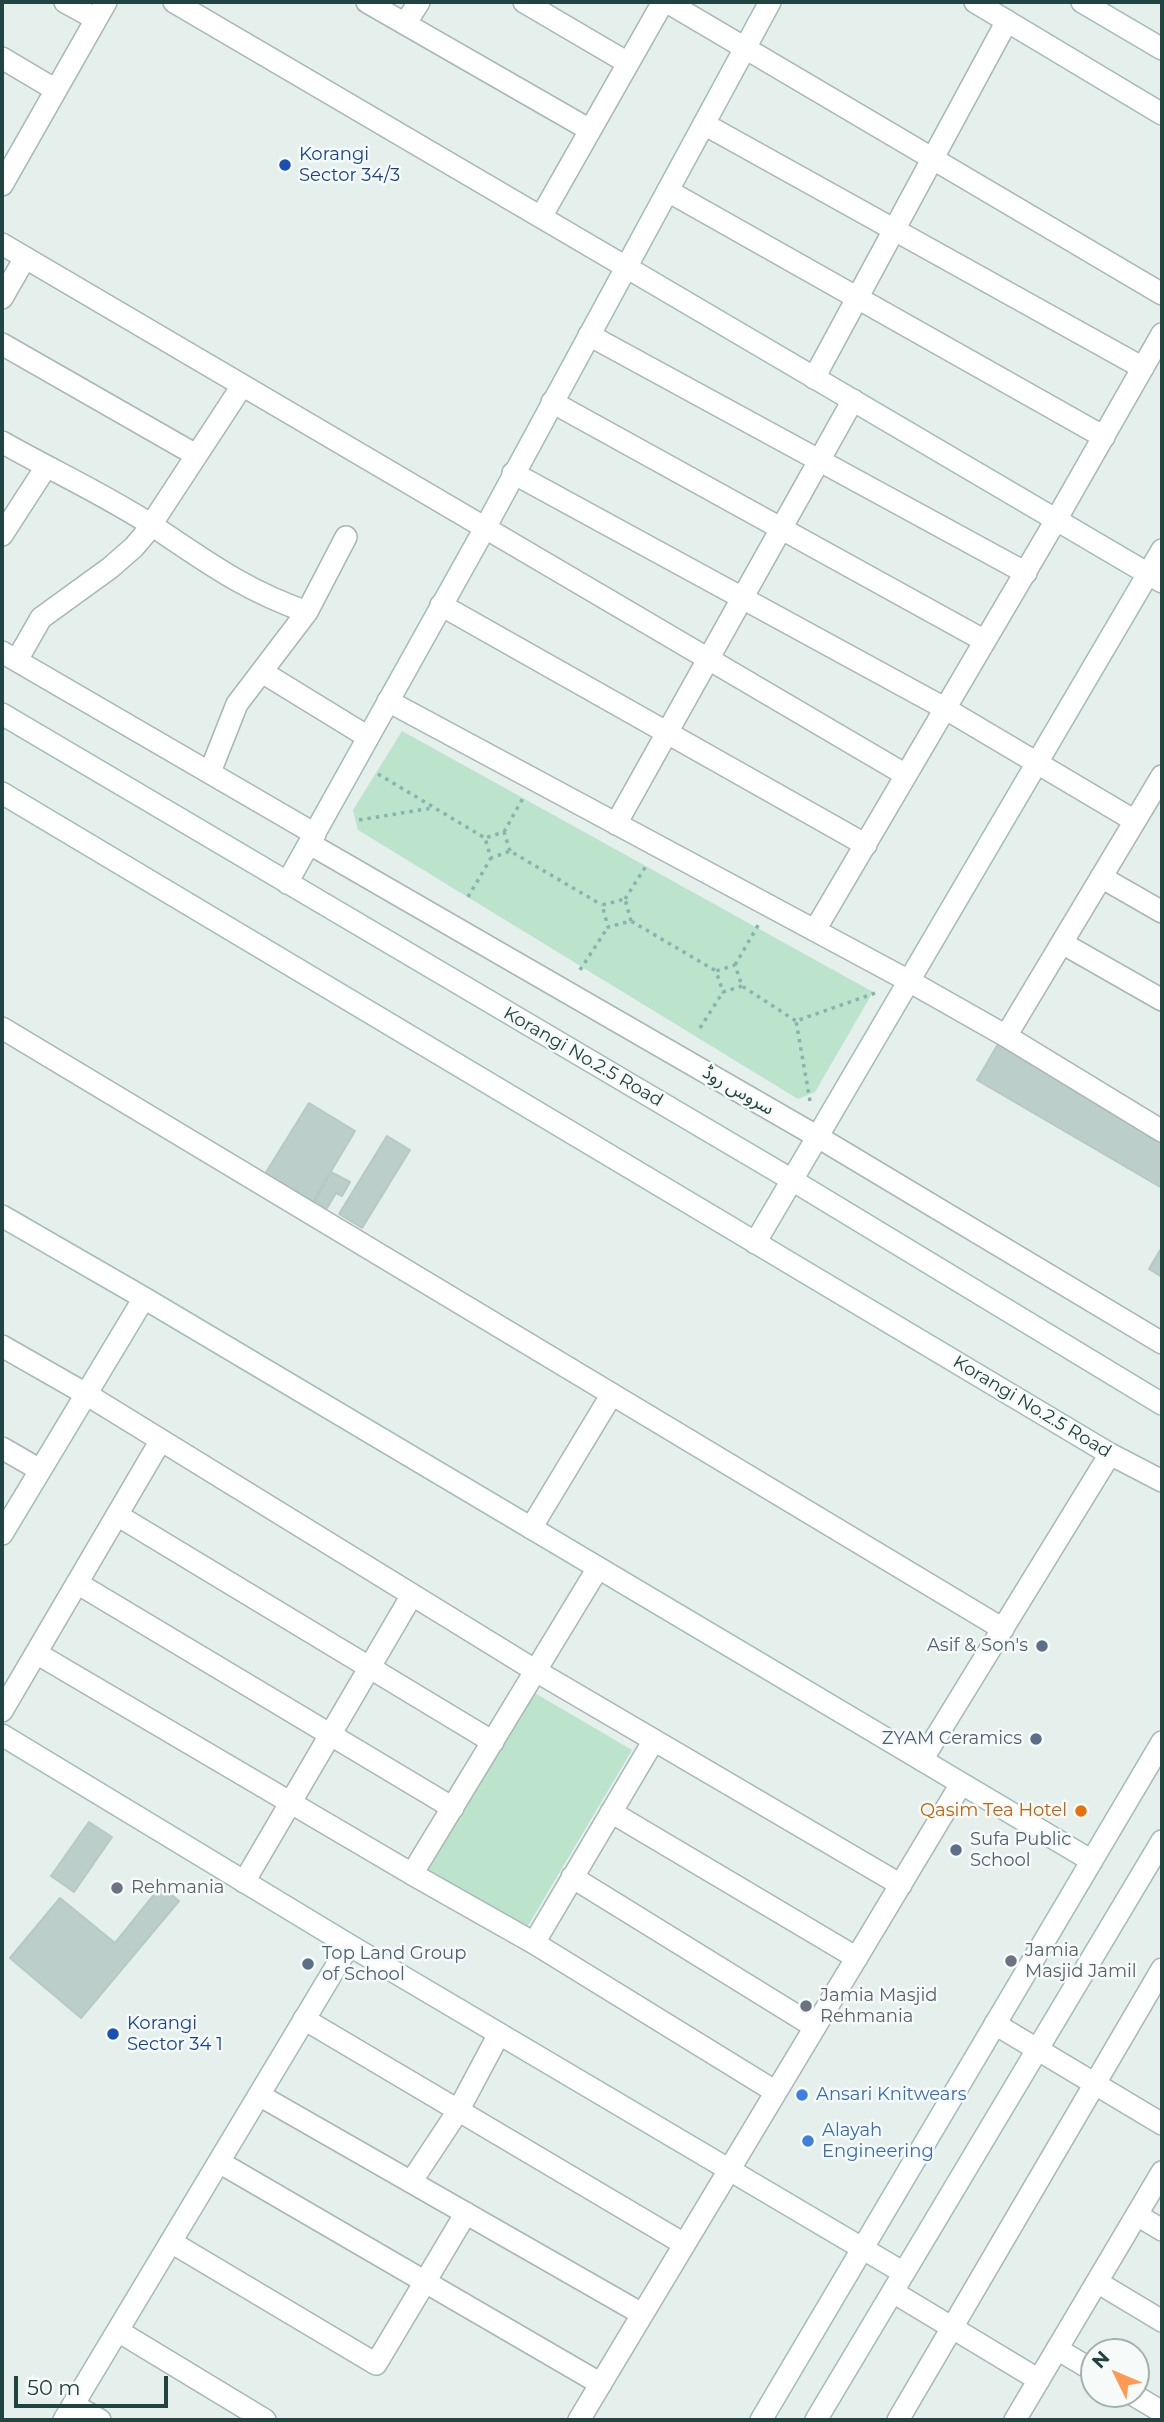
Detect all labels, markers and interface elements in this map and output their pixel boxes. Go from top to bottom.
place label: Korangi Sector 34/3 [299,144,400,186]
marker: Korangi Sector 34/3 [277,157,293,173]
street label: Korangi No.2.5 Road [499,1002,667,1112]
street label: سروس روڈ [698,1062,778,1120]
street label: Korangi No.2.5 Road [949,1351,1115,1463]
place label: Asif & Son's [927,1635,1028,1657]
marker: Asif & Son's [1034,1638,1050,1654]
place label: ZYAM Ceramics [882,1728,1022,1750]
marker: ZYAM Ceramics [1028,1731,1044,1747]
place label: Qasim Tea Hotel [920,1800,1067,1822]
marker: Qasim Tea Hotel [1073,1803,1089,1819]
place label: Sufa Public School [970,1829,1071,1871]
marker: Sufa Public School [948,1842,964,1858]
place label: Rehmania [131,1877,224,1899]
marker: Rehmania [109,1880,125,1896]
place label: Jamia Masjid Jamil [1025,1940,1137,1982]
place label: Top Land Group of School [322,1943,466,1986]
marker: Jamia Masjid Jamil [1003,1953,1019,1969]
marker: Top Land Group of School [300,1956,316,1972]
place label: Jamia Masjid Rehmania [820,1985,937,2028]
marker: Jamia Masjid Rehmania [798,1998,814,2014]
place label: Korangi Sector 34 1 [127,2013,223,2056]
marker: Korangi Sector 34 1 [105,2026,121,2042]
place label: Ansari Knitwears [816,2084,966,2106]
marker: Ansari Knitwears [794,2087,810,2103]
place label: Alayah Engineering [822,2120,934,2162]
marker: Alayah Engineering [800,2133,816,2149]
north arrow [1080,2338,1150,2408]
text: N [1087,2346,1114,2373]
scale bar [18,2362,172,2406]
text: 50 m [27,2375,81,2400]

